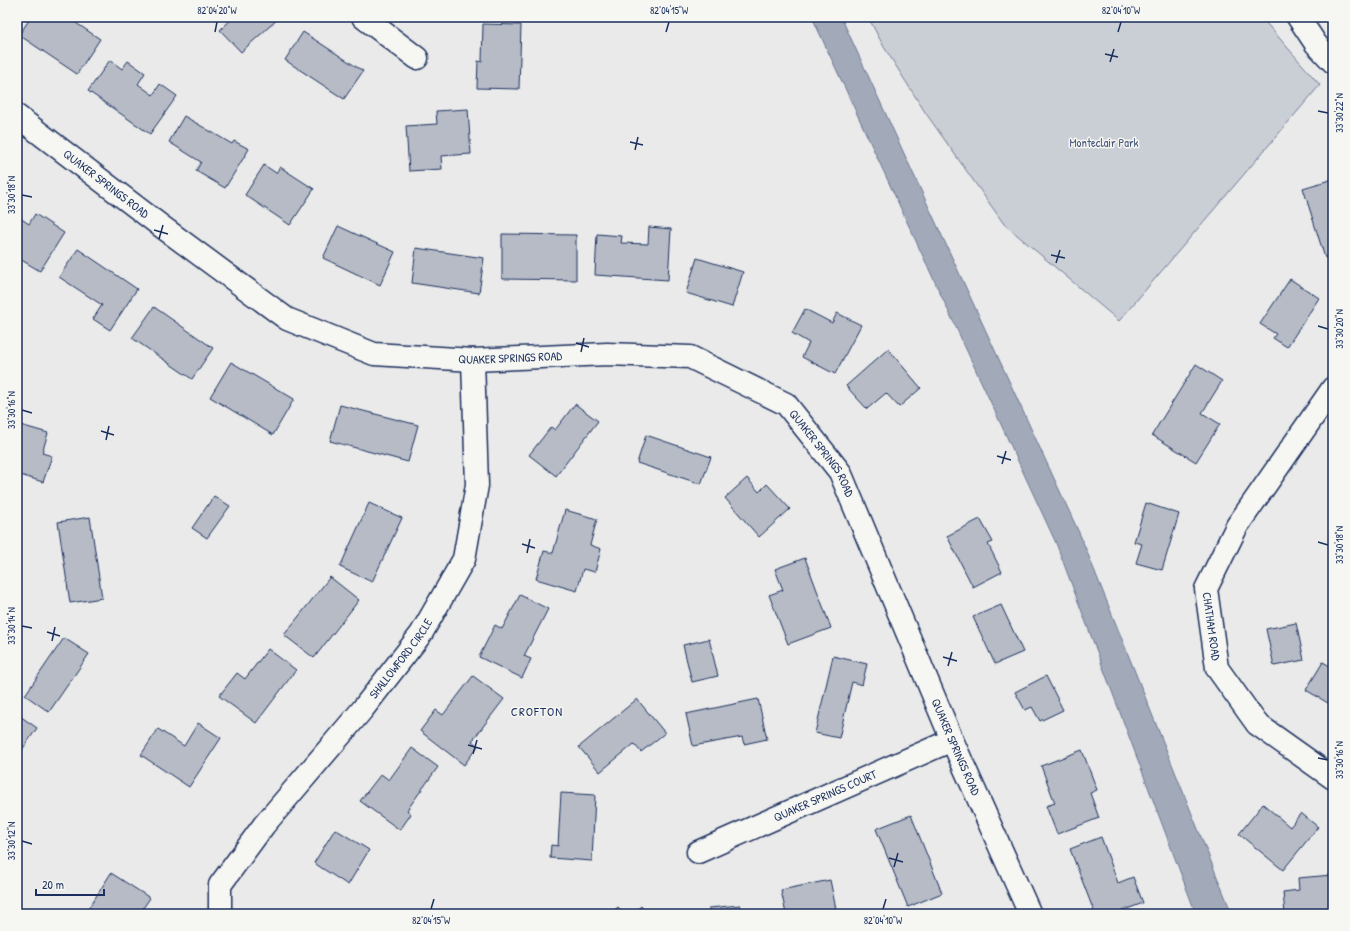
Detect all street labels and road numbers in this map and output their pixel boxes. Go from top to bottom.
street label: QUAKER SPRINGS ROAD [60,145,153,222]
street label: QUAKER SPRINGS ROAD [458,347,563,368]
street label: QUAKER SPRINGS ROAD [785,406,859,500]
street label: CHATHAM ROAD [1199,591,1225,662]
street label: SHALLOWFORD CIRCLE [365,615,436,702]
street label: QUAKER SPRINGS ROAD [928,696,985,798]
street label: QUAKER SPRINGS COURT [771,765,880,826]

